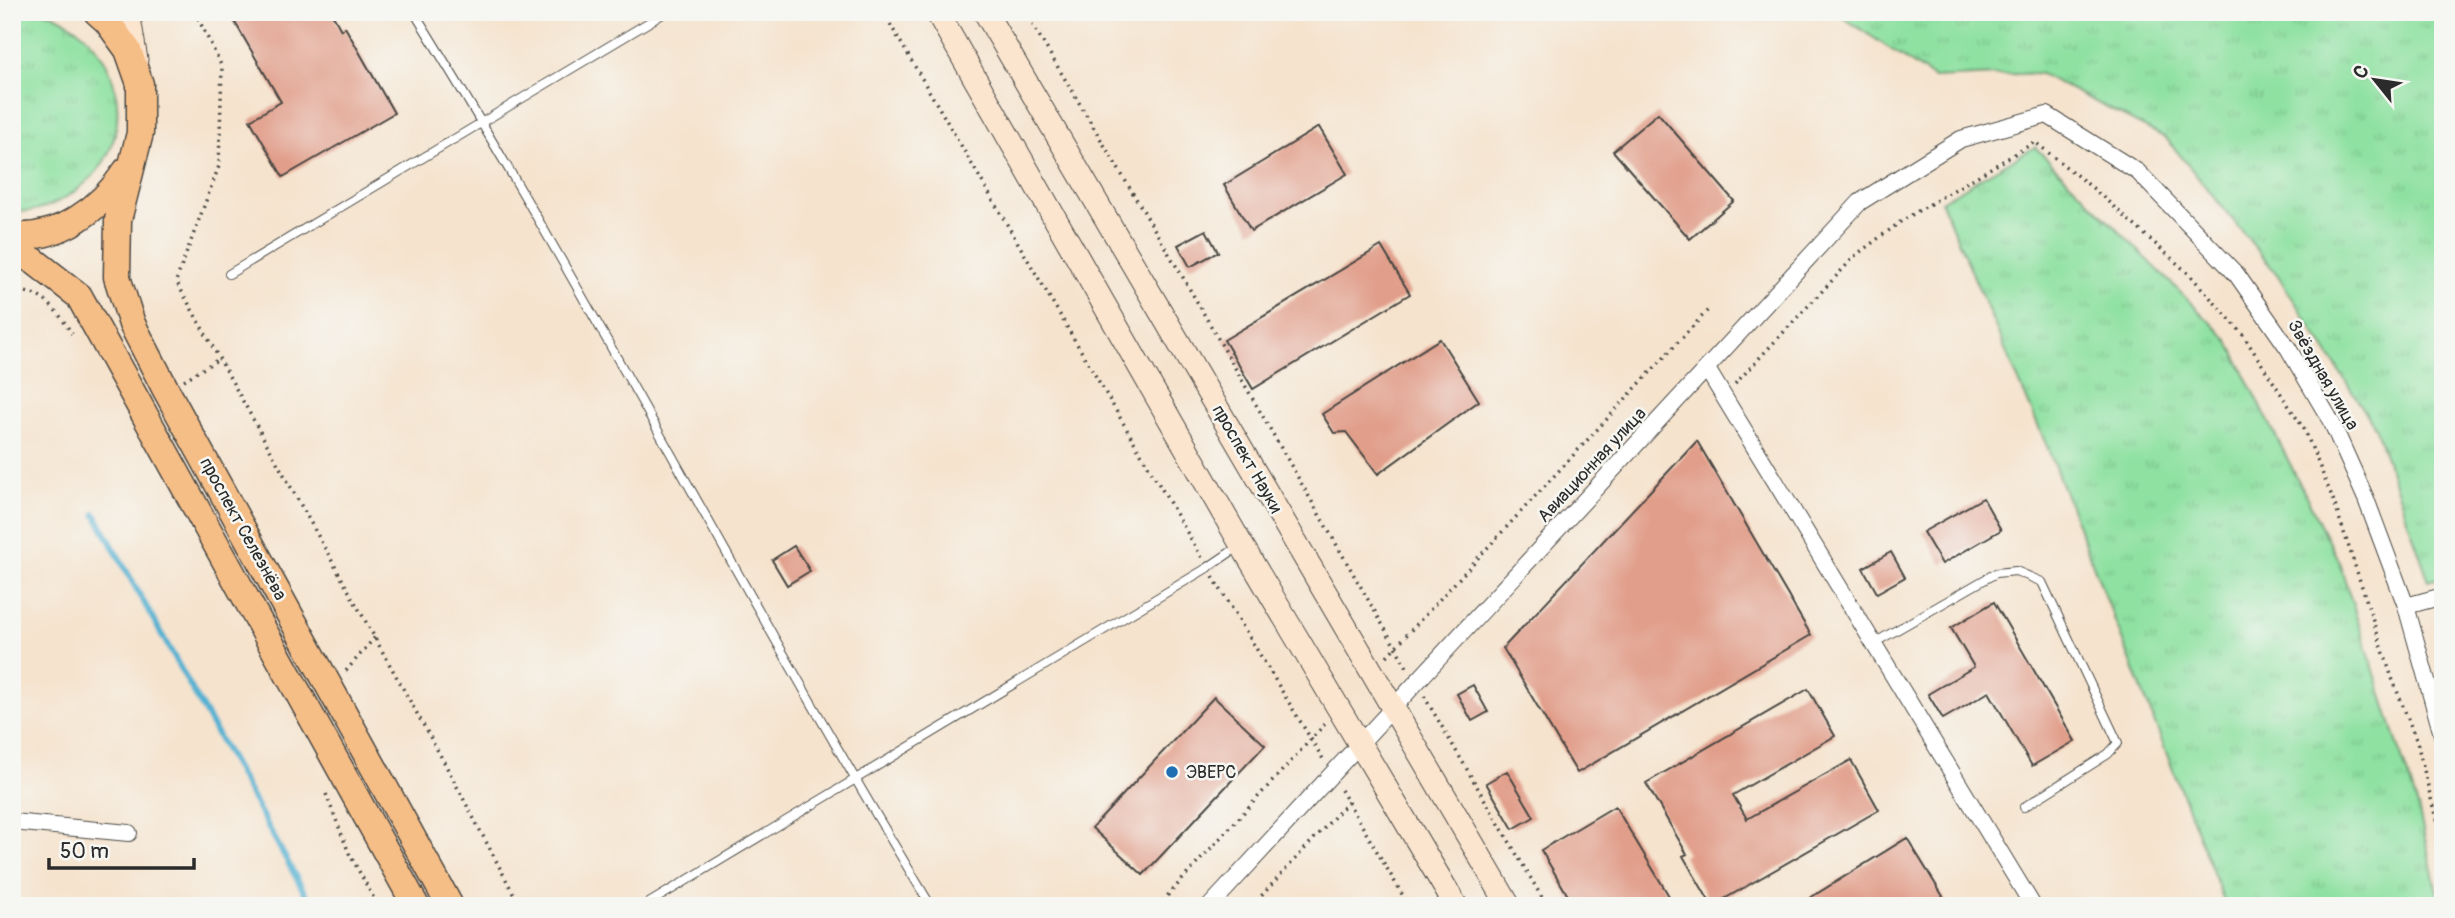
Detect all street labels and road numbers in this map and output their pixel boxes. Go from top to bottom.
street label: Звёздная улица [2282,316,2364,434]
street label: проспект Науки [1207,401,1287,517]
street label: Авиационная улица [1533,403,1651,527]
street label: проспект Селезнёва [194,454,292,604]

